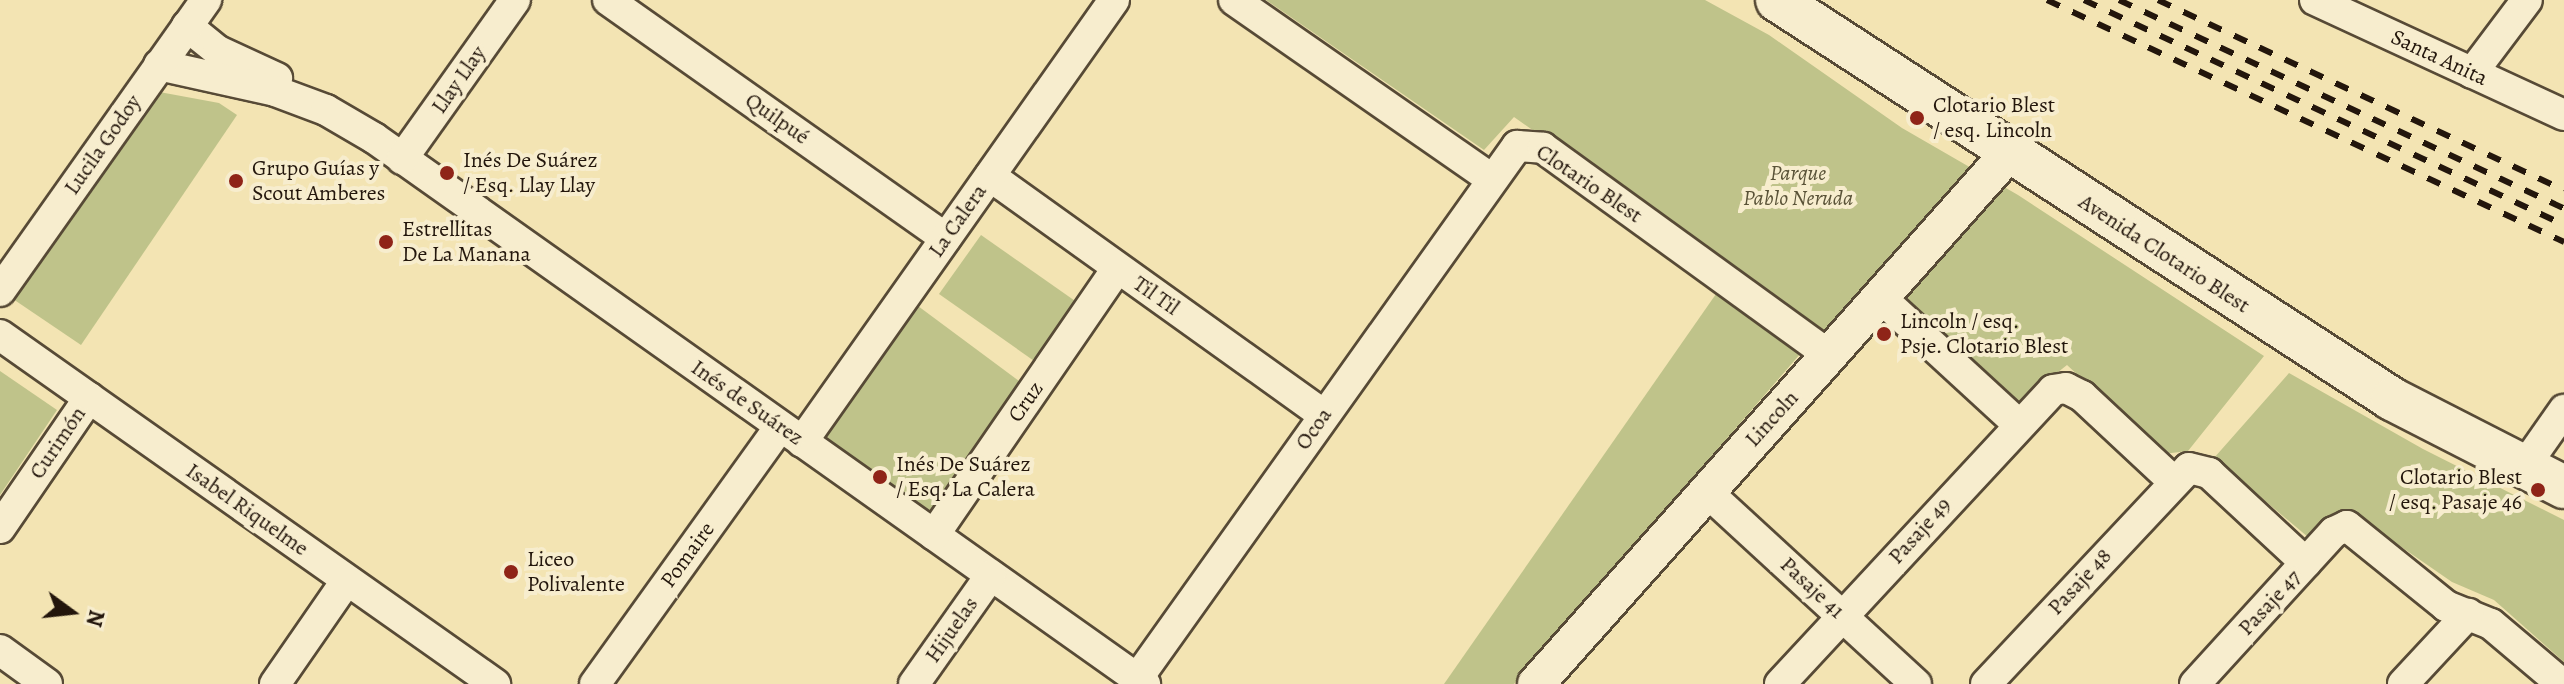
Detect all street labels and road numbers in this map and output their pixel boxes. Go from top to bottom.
street label: Santa Anita [2386,24,2492,92]
street label: Llay Llay [426,41,492,119]
street label: Quilpué [740,87,814,151]
street label: Lucila Godoy [59,90,147,200]
street label: Clotario Blest [1531,139,1647,229]
street label: La Calera [923,179,993,263]
street label: Avenida Clotario Blest [2074,189,2254,319]
street label: Til Til [1128,271,1184,321]
street label: Inés de Suárez [686,355,808,451]
street label: Cruz [1003,376,1049,428]
street label: Lincoln [1740,385,1804,453]
street label: Curimón [24,402,92,484]
street label: Ocoa [1290,403,1338,455]
street label: Isabel Riquelme [181,458,313,562]
street label: Pasaje 49 [1883,492,1957,570]
street label: Pomaire [655,517,721,593]
street label: Pasaje 48 [2043,543,2117,621]
street label: Pasaje 41 [1774,552,1850,624]
street label: Pasaje 47 [2233,565,2307,641]
street label: Hijuelas [920,592,984,668]

